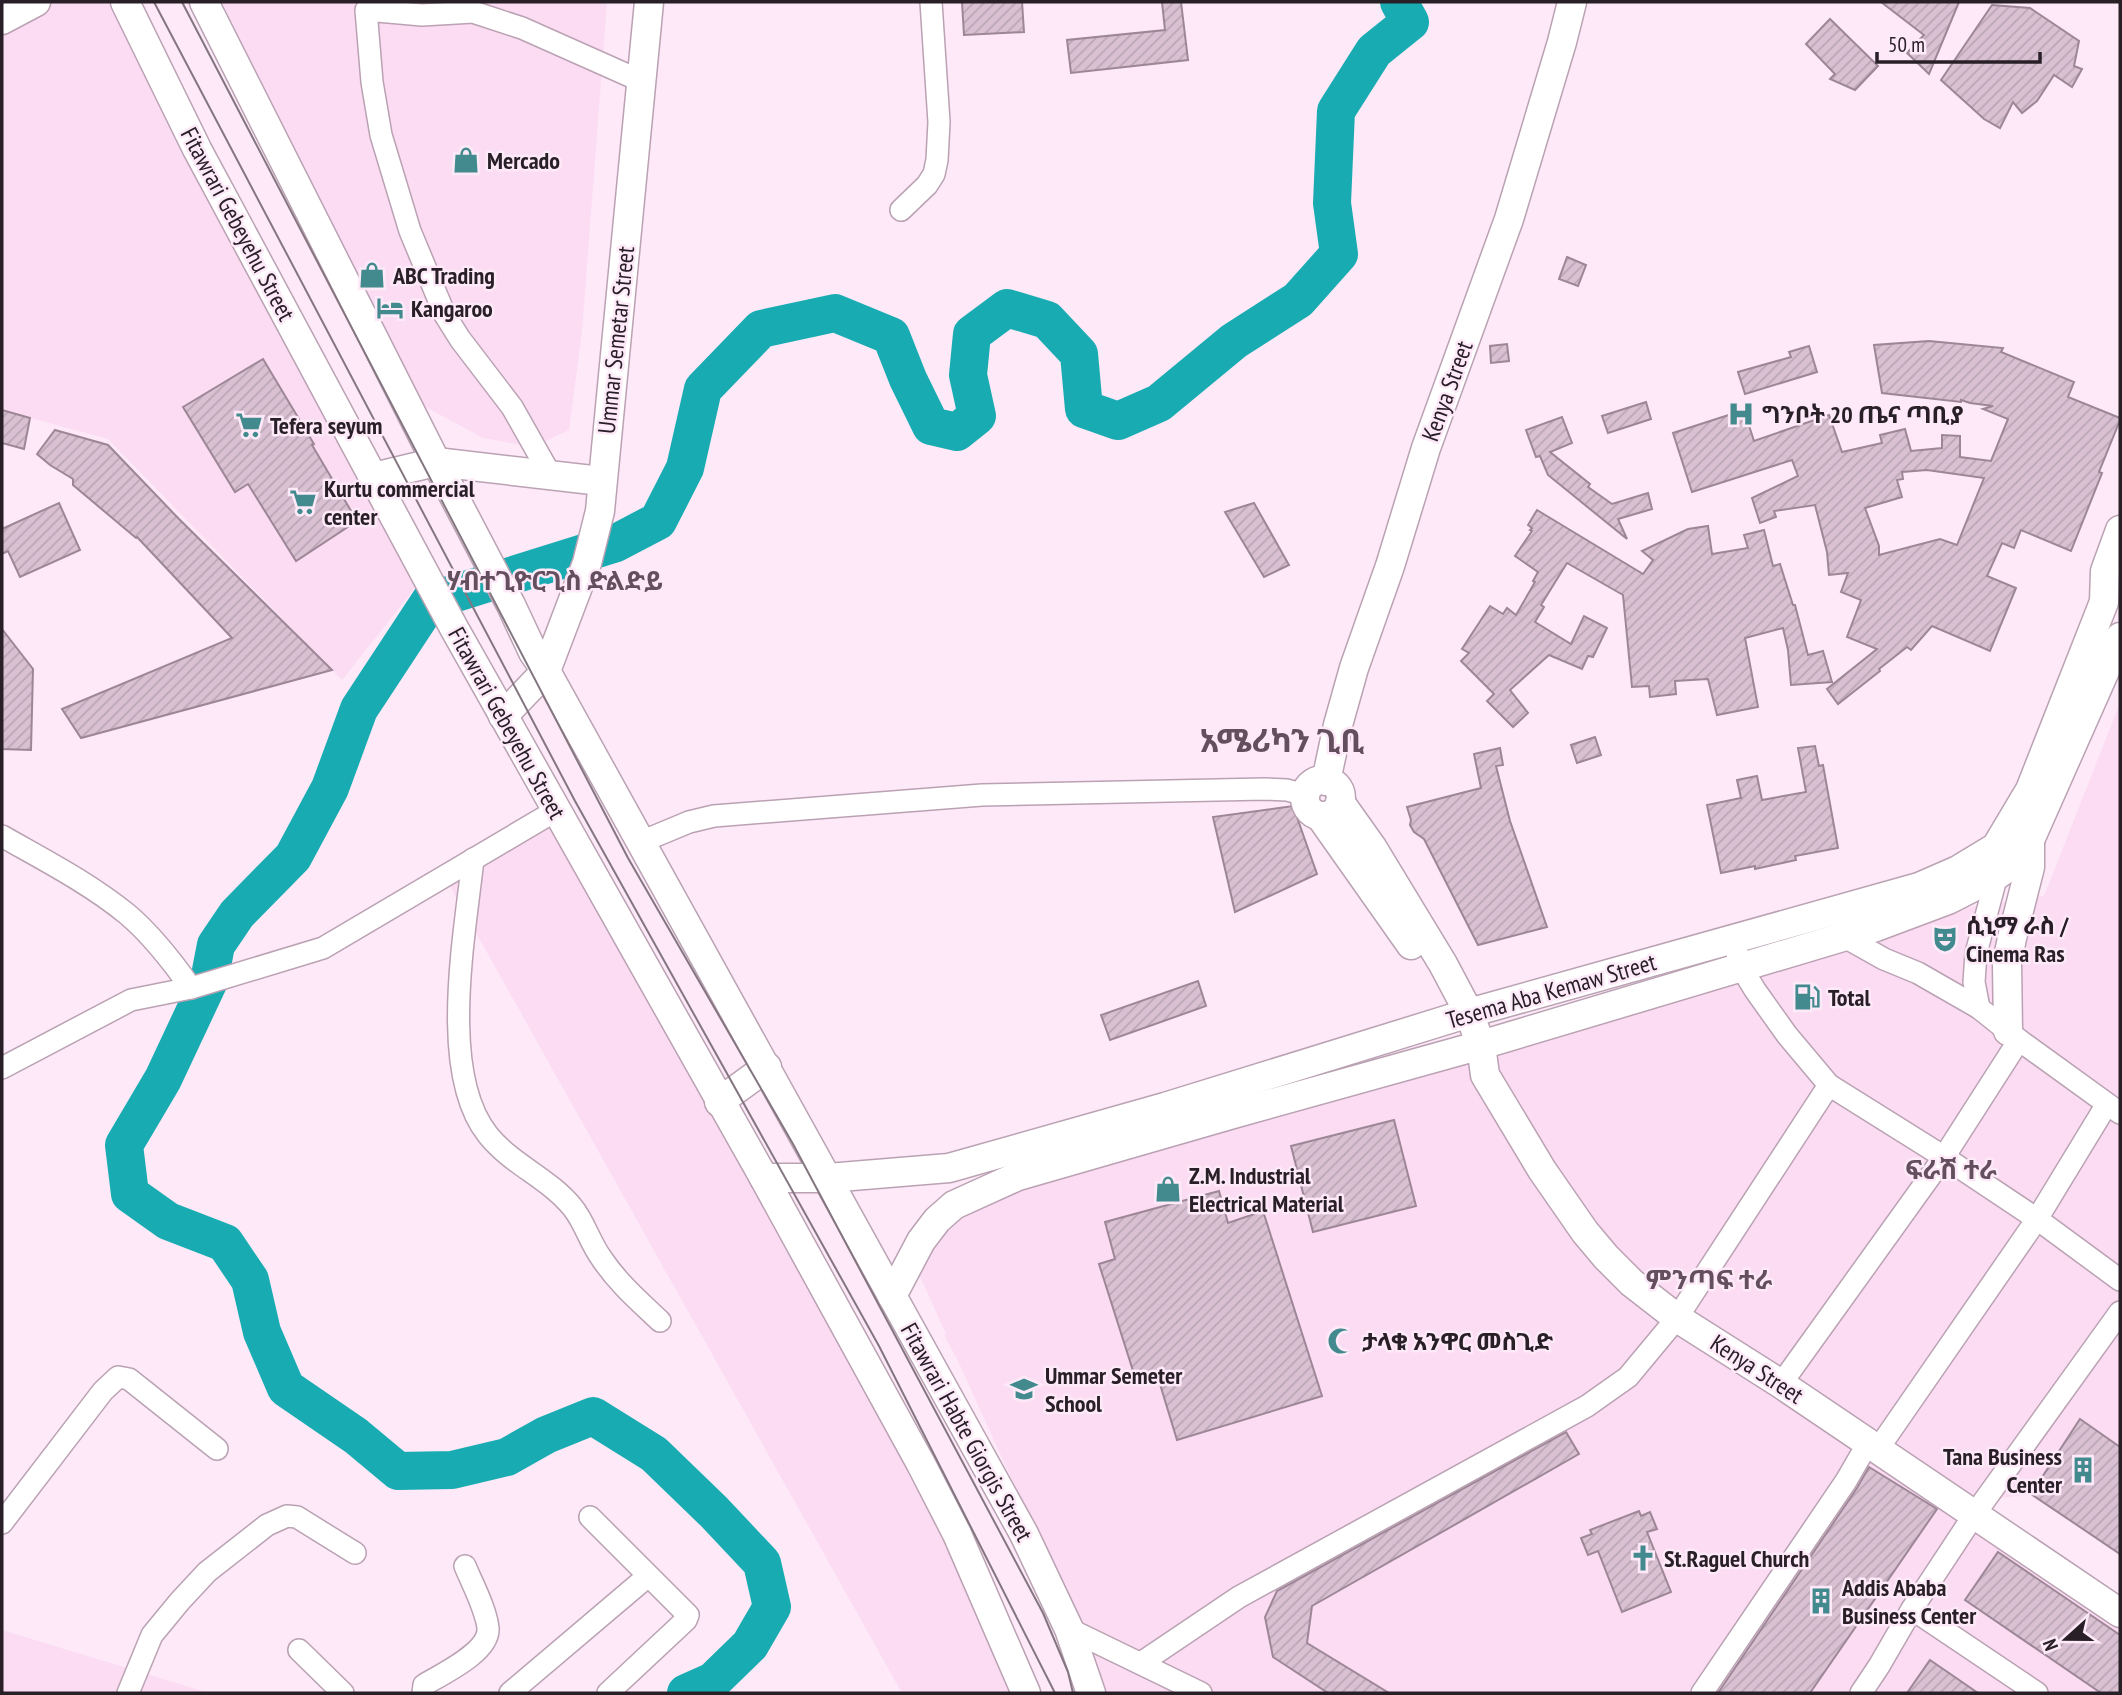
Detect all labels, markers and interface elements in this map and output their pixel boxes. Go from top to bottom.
scale bar [1877,21,2040,65]
text: 50 m [1888,31,1925,58]
street label: Fitawrari Gebeyehu Street [174,122,302,326]
shop icon: Mercado [451,145,481,175]
place label: Mercado [487,145,560,176]
street label: Ummar Semetar Street [591,244,641,435]
shop icon: ABC Trading [357,260,387,290]
place label: ABC Trading [392,260,495,291]
hotel icon: Kangaroo [375,293,405,323]
place label: Kangaroo [411,293,493,324]
street label: Kenya Street [1415,336,1480,446]
hospital icon: ግንቦት 20 ጤና ጣቢያ [1726,399,1756,429]
place label: ግንቦት 20 ጤና ጣቢያ [1762,399,1963,430]
supermarket icon: Tefera seyum [234,410,264,440]
place label: Tefera seyum [270,410,382,441]
place label: Kurtu commercial center [324,473,475,532]
supermarket icon: Kurtu commercial center [288,487,318,517]
district label: ሃብተጊዮርጊስ ድልድይ [447,564,663,597]
street label: Fitawrari Gebeyehu Street [441,622,573,825]
district label: አሜሪካን ጊቢ [1200,719,1364,761]
place label: ሲኒማ ራስ / Cinema Ras [1966,910,2069,969]
theatre icon: ሲኒማ ራስ / Cinema Ras [1930,924,1960,954]
street label: Tesema Aba Kemaw Street [1443,946,1660,1036]
fuel station icon: Total [1792,982,1822,1012]
place label: Total [1828,982,1870,1013]
district label: ፍራሽ ተራ [1905,1153,1997,1186]
place label: Z.M. Industrial Electrical Material [1189,1160,1344,1219]
shop icon: Z.M. Industrial Electrical Material [1153,1174,1183,1204]
district label: ምንጣፍ ተራ [1646,1263,1773,1296]
street label: Fitawrari Habte Giorgis Street [894,1317,1040,1547]
mosque icon: ታላቁ አንዋር መስጊድ [1326,1326,1356,1356]
place label: ታላቁ አንዋር መስጊድ [1362,1326,1553,1357]
street label: Kenya Street [1705,1327,1810,1411]
place label: Ummar Semeter School [1045,1360,1183,1419]
school or university icon: Ummar Semeter School [1009,1374,1039,1404]
place label: Tana Business Center [1943,1441,2063,1500]
building icon: Tana Business Center [2068,1455,2098,1485]
church icon: St.Raguel Church [1628,1543,1658,1573]
place label: St.Raguel Church [1664,1543,1809,1574]
place label: Addis Ababa Business Center [1841,1572,1977,1631]
building icon: Addis Ababa Business Center [1806,1586,1836,1616]
north arrow [2031,1604,2101,1674]
text: N [2037,1636,2063,1654]

